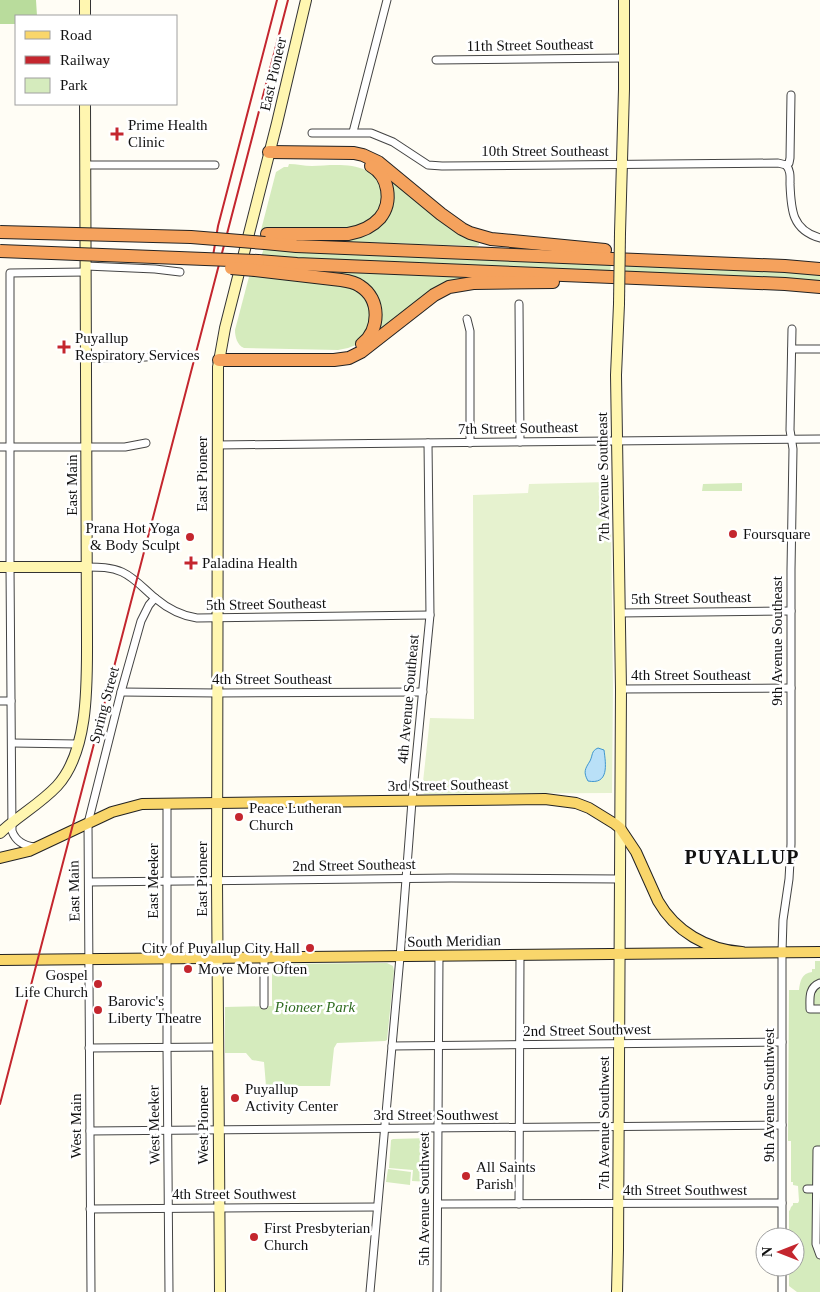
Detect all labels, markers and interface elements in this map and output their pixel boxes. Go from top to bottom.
legend [15,15,178,105]
text: Road [60,27,92,43]
street label: East Pioneer [257,35,289,113]
street label: 11th Street Southeast [466,36,594,54]
text: Railway [60,52,110,68]
text: Park [60,77,88,93]
place label: Prime Health Clinic [128,117,208,150]
marker: Prime Health Clinic [110,127,124,141]
street label: 10th Street Southeast [481,143,610,159]
place label: Puyallup Respiratory Services [75,330,200,363]
marker: Puyallup Respiratory Services [57,340,71,354]
street label: 7th Avenue Southeast [594,411,612,542]
street label: 7th Street Southeast [458,419,579,437]
street label: East Pioneer [194,436,210,512]
street label: East Main [64,454,80,516]
place label: Prana Hot Yoga & Body Sculpt [85,520,181,553]
place label: Foursquare [743,526,811,542]
marker: Foursquare [727,528,739,540]
marker: Prana Hot Yoga & Body Sculpt [184,531,196,543]
place label: Paladina Health [202,555,298,571]
marker: Paladina Health [184,556,198,570]
street label: 9th Avenue Southeast [769,575,785,706]
street label: 5th Street Southeast [631,589,752,607]
street label: 5th Street Southeast [206,595,327,613]
street label: 4th Avenue Southeast [394,633,422,764]
street label: Spring Street [86,664,122,745]
street label: 4th Street Southeast [631,667,752,683]
street label: 4th Street Southeast [212,671,333,687]
street label: 3rd Street Southeast [387,776,509,794]
place label: Peace Lutheran Church [249,800,342,833]
marker: Peace Lutheran Church [233,811,245,823]
street label: East Pioneer [194,841,210,917]
street label: East Meeker [145,843,161,919]
district label: PUYALLUP [684,846,800,868]
street label: 2nd Street Southeast [292,856,417,874]
street label: East Main [65,860,83,922]
street label: South Meridian [407,932,502,950]
place label: City of Puyallup City Hall [142,940,300,956]
marker: City of Puyallup City Hall [304,942,316,954]
place label: Move More Often [198,961,308,977]
marker: Move More Often [182,963,194,975]
place label: Gospel Life Church [15,967,89,1000]
marker: Gospel Life Church [92,978,104,990]
place label: Barovic's Liberty Theatre [108,993,202,1026]
park label: Pioneer Park [274,999,356,1015]
marker: Barovic's Liberty Theatre [92,1004,104,1016]
street label: 2nd Street Southwest [523,1021,652,1039]
street label: 9th Avenue Southwest [761,1027,777,1162]
street label: 7th Avenue Southwest [596,1055,612,1190]
place label: Puyallup Activity Center [245,1081,338,1114]
street label: West Meeker [145,1085,163,1165]
street label: West Pioneer [195,1085,211,1165]
marker: Puyallup Activity Center [229,1092,241,1104]
street label: West Main [68,1093,84,1159]
street label: 3rd Street Southwest [374,1107,499,1123]
street label: 5th Avenue Southwest [416,1131,432,1266]
place label: All Saints Parish [476,1159,536,1192]
marker: All Saints Parish [460,1170,472,1182]
street label: 4th Street Southwest [623,1182,748,1198]
street label: 4th Street Southwest [172,1186,297,1202]
place label: First Presbyterian Church [264,1220,371,1253]
north arrow [755,1227,805,1277]
marker: First Presbyterian Church [248,1231,260,1243]
text: N [760,1247,775,1257]

